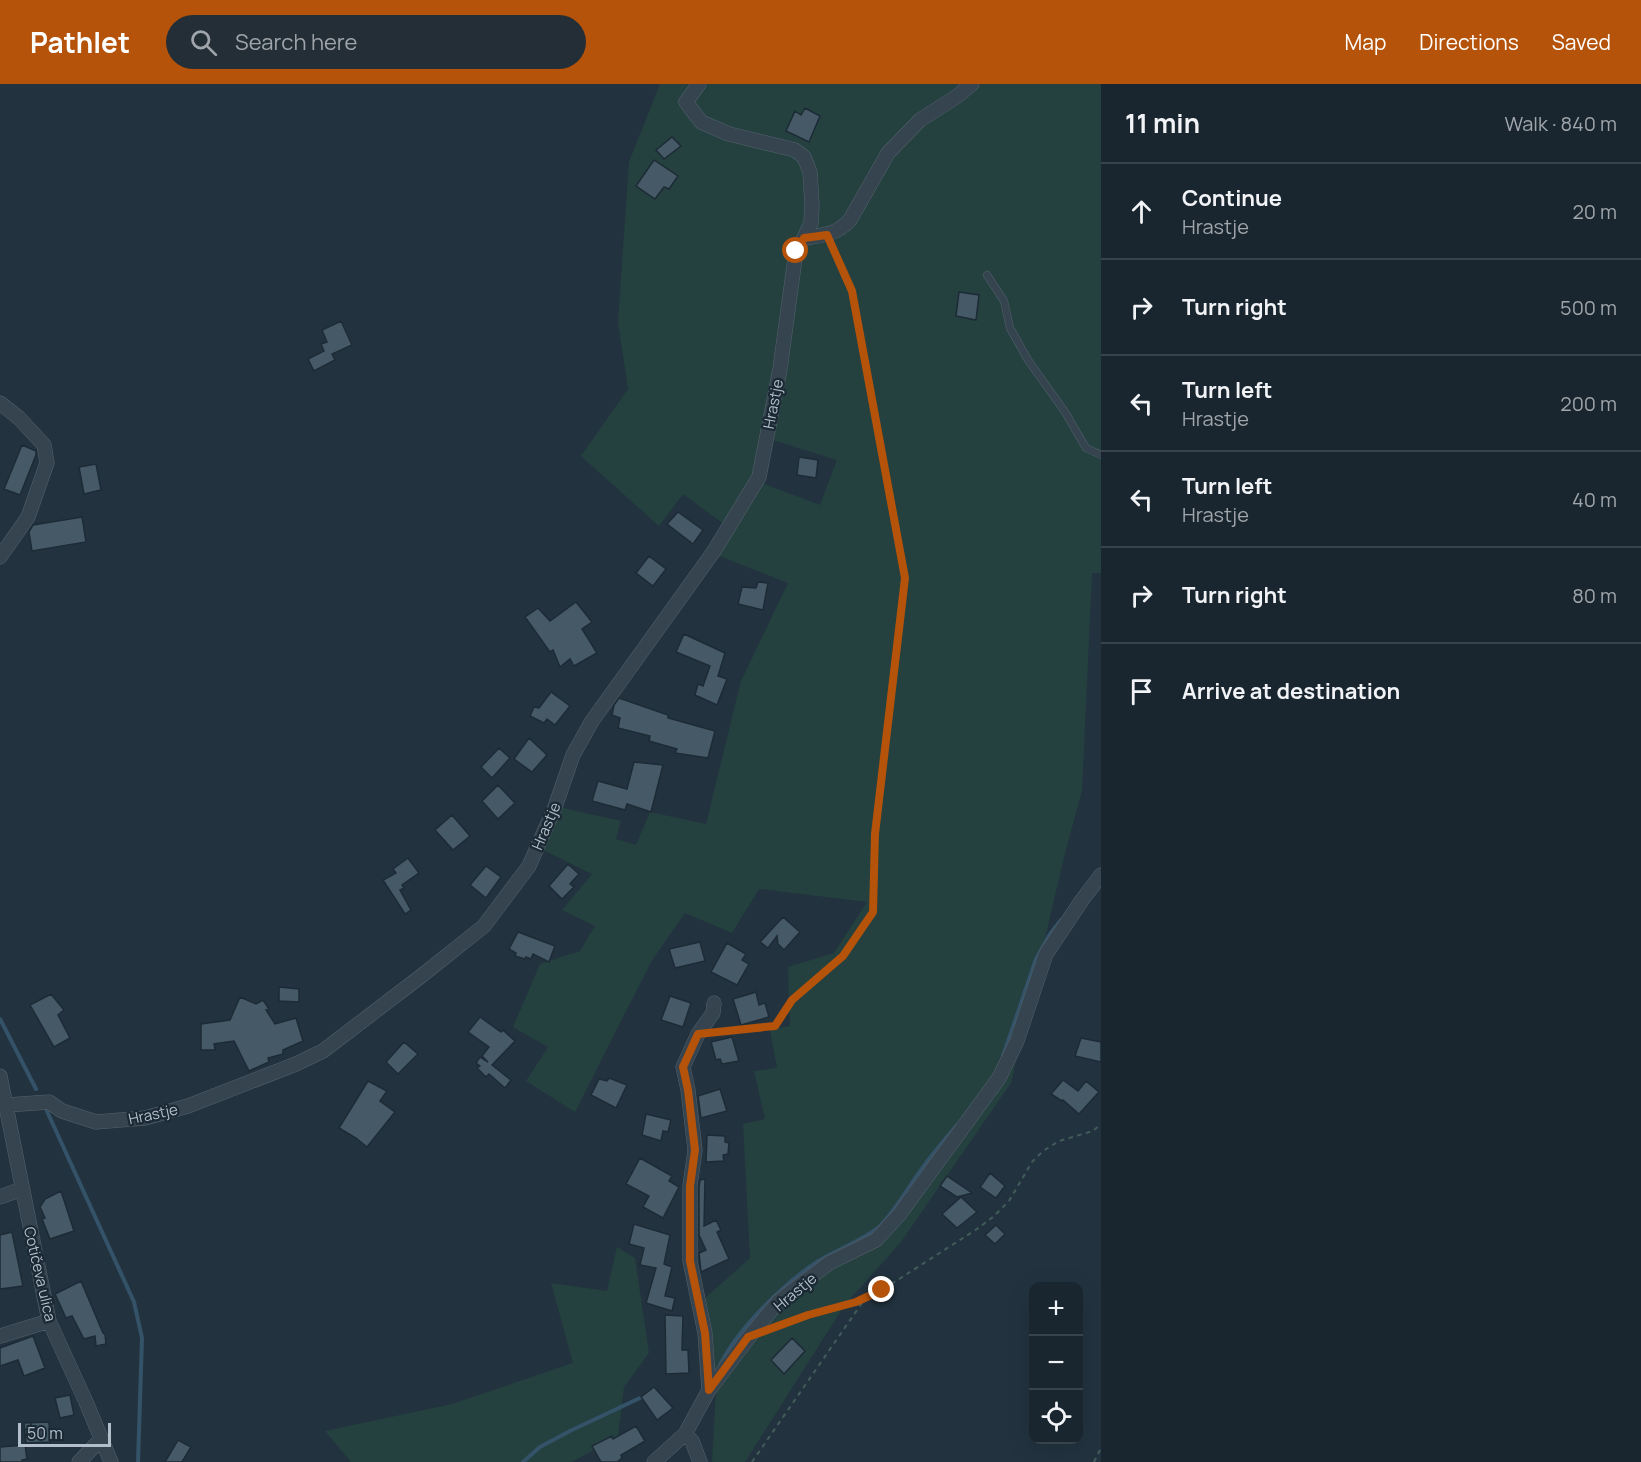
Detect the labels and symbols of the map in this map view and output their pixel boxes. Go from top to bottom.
route start [782,237,808,263]
street label: Hrastje [758,377,788,431]
street label: Hrastje [527,799,566,853]
street label: Hrastje [126,1098,180,1129]
street label: Cotičeva ulica [19,1225,61,1323]
street label: Hrastje [769,1268,821,1316]
route end [868,1276,894,1302]
scale bar [18,1420,111,1448]

